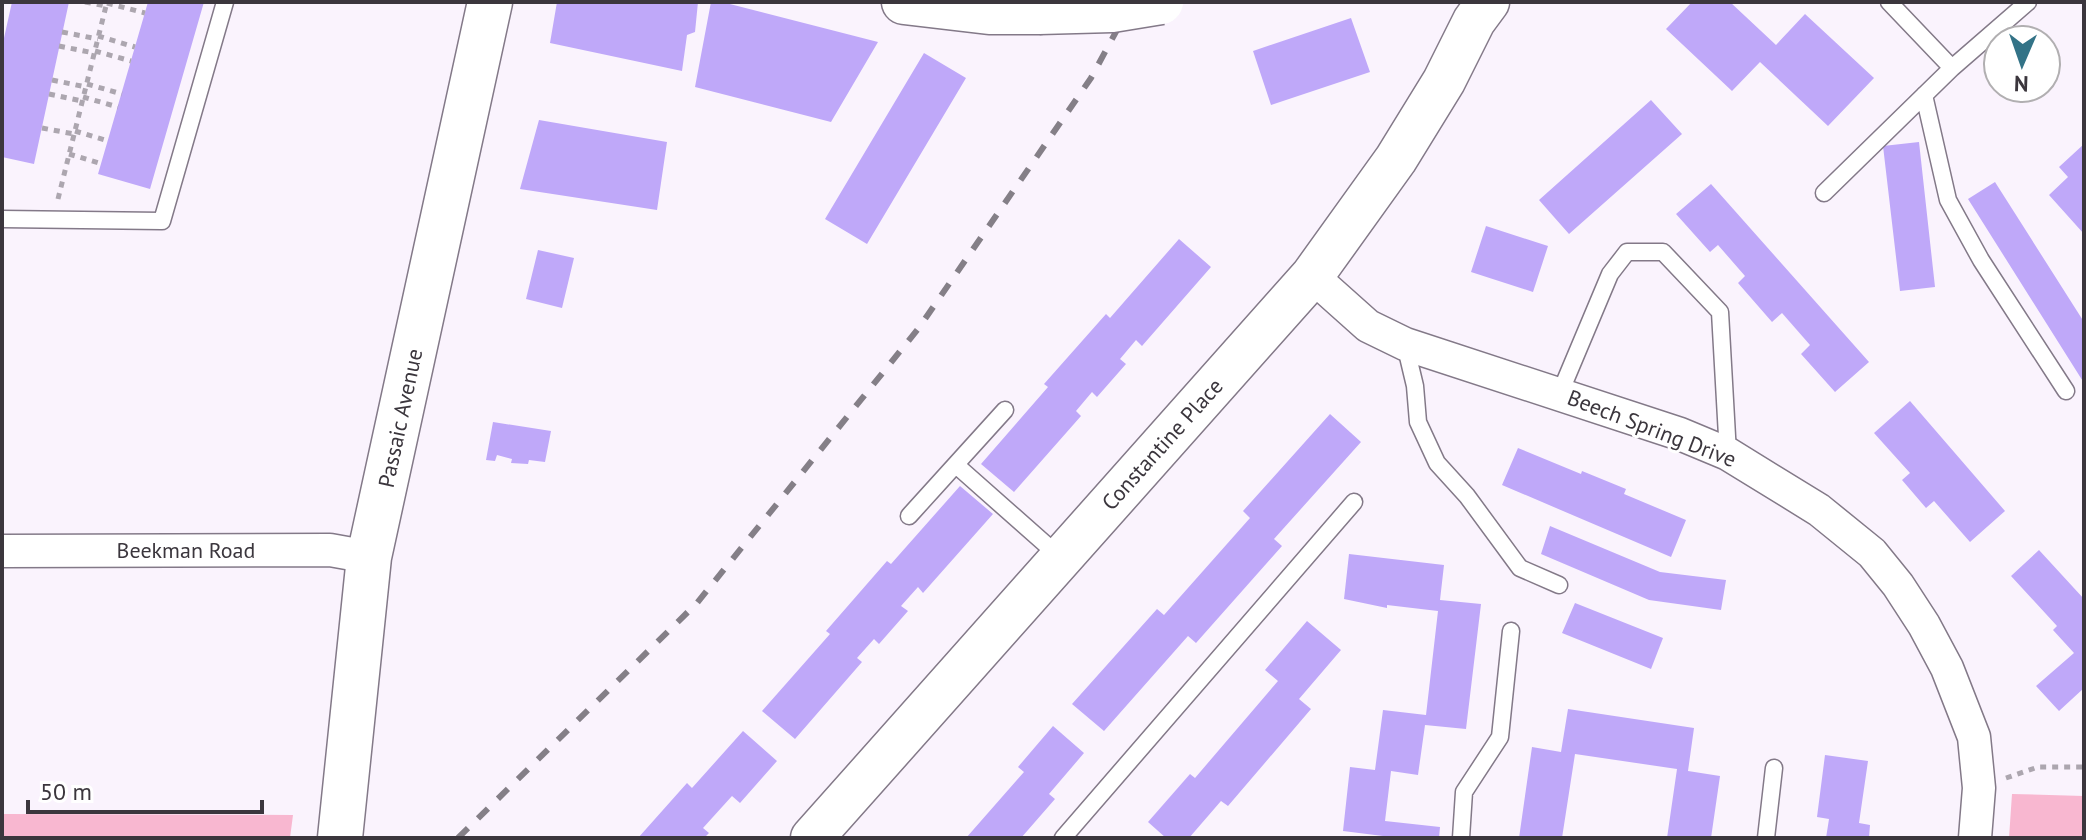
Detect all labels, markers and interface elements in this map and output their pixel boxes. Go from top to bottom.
north arrow [1982,24,2062,104]
text: N [2014,70,2029,98]
street label: Passaic Avenue [372,346,428,490]
street label: Constantine Place [1095,372,1229,516]
street label: Beech Spring Drive [1564,383,1740,473]
street label: Beekman Road [117,536,255,564]
scale bar [28,764,262,814]
text: 50 m [40,776,92,807]

